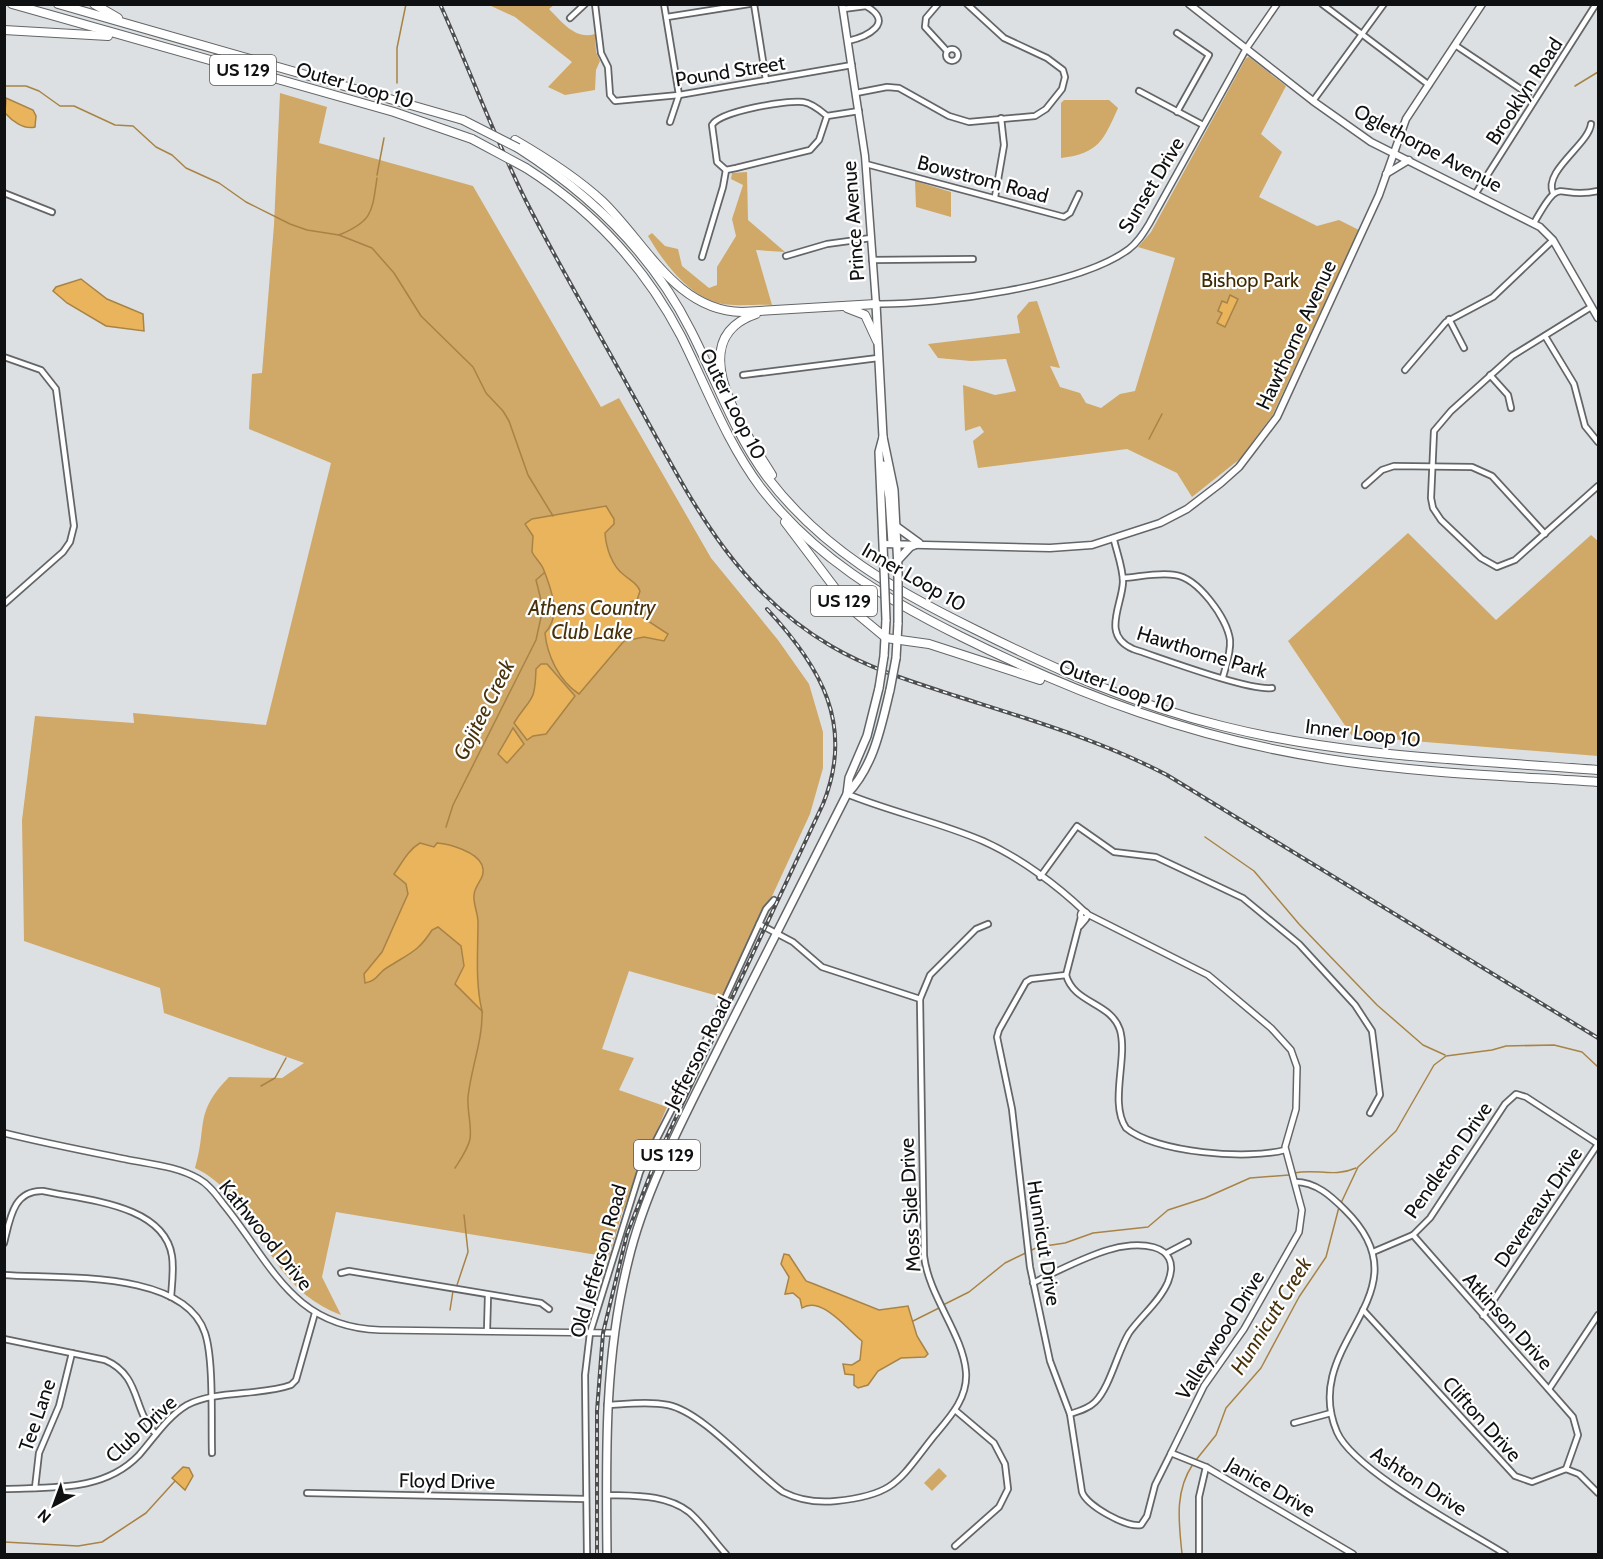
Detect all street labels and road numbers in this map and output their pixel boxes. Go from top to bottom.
street label: Brooklyn Road [1481,33,1567,149]
street label: Pound Street [673,50,787,92]
road number: US 129 [210,55,276,85]
street label: Outer Loop 10 [293,57,417,113]
street label: Oglethorpe Avenue [1350,99,1506,197]
street label: Sunset Drive [1113,133,1189,237]
street label: Bowstrom Road [915,150,1051,208]
street label: Prince Avenue [837,160,869,282]
street label: Hawthorne Avenue [1251,257,1341,413]
street label: Outer Loop 10 [695,344,771,464]
street label: Inner Loop 10 [858,538,970,616]
road number: US 129 [811,586,877,616]
street label: Hawthorne Park [1134,621,1270,683]
street label: Outer Loop 10 [1056,654,1178,718]
street label: Inner Loop 10 [1304,714,1422,752]
street label: Jefferson Road [659,993,737,1114]
street label: Pendleton Drive [1399,1097,1497,1223]
street label: Moss Side Drive [894,1137,926,1273]
road number: US 129 [634,1140,700,1170]
street label: Devereaux Drive [1489,1142,1587,1272]
street label: Kathwood Drive [214,1175,318,1295]
street label: Hunnicut Drive [1022,1179,1066,1307]
street label: Old Jefferson Road [565,1182,631,1340]
street label: Valleywood Drive [1171,1266,1269,1404]
street label: Atkinson Drive [1458,1267,1558,1375]
street label: Clifton Drive [1438,1372,1526,1466]
street label: Tee Lane [13,1376,61,1454]
street label: Club Drive [101,1390,181,1468]
street label: Ashton Drive [1367,1441,1471,1521]
street label: Janice Drive [1221,1451,1320,1522]
street label: Floyd Drive [399,1468,495,1494]

